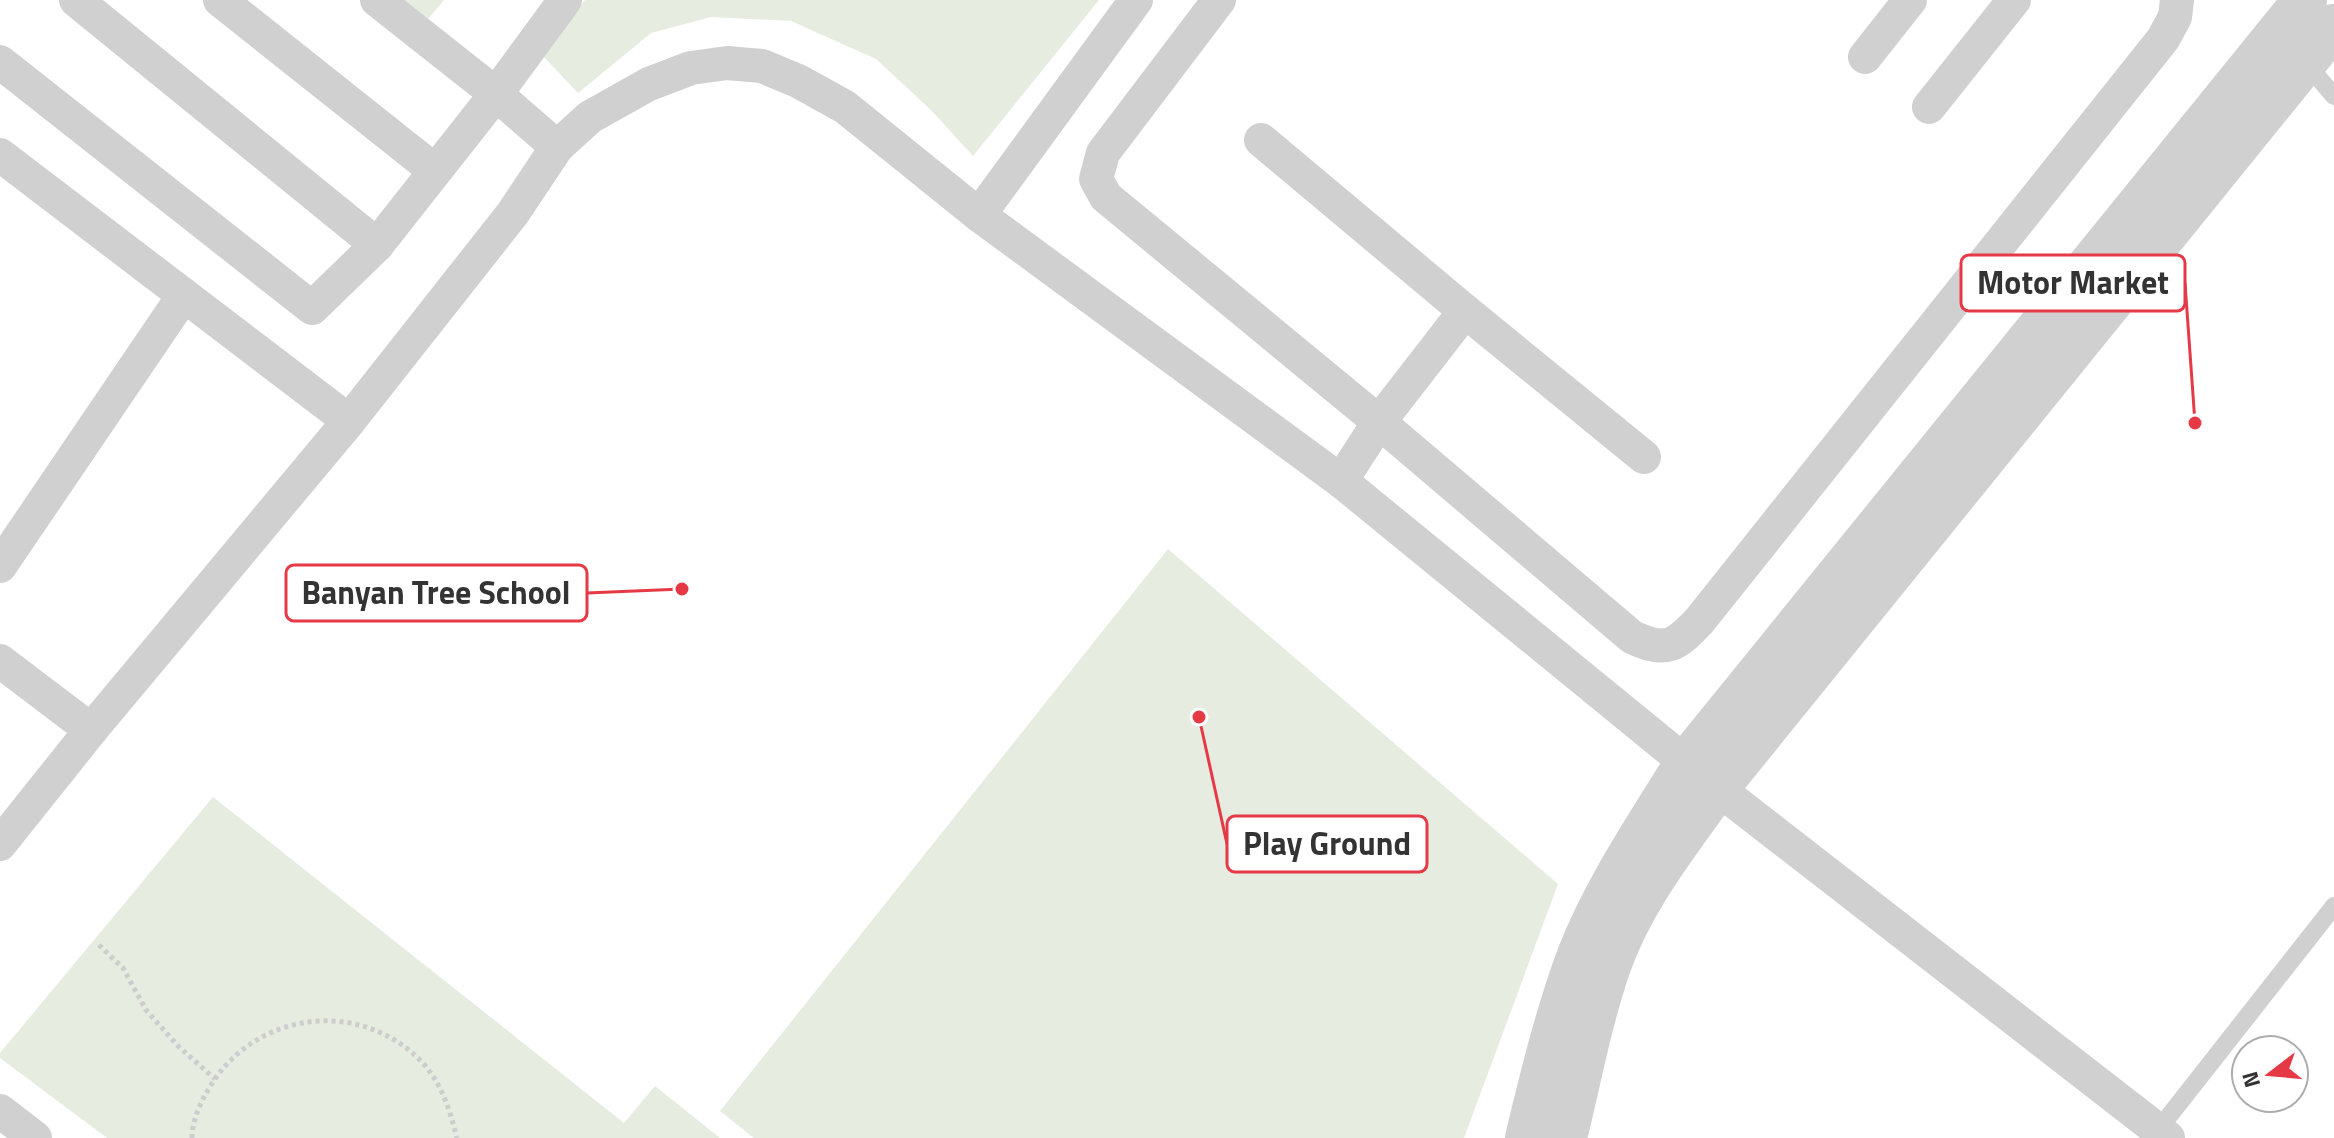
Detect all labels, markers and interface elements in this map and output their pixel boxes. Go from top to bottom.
callout: Motor Market [1961,255,2185,311]
text: Motor Market [1977,258,2169,306]
callout: Banyan Tree School [286,565,587,621]
text: Banyan Tree School [301,568,571,616]
callout: Play Ground [1227,816,1427,872]
text: Play Ground [1243,819,1411,867]
north arrow [2230,1034,2310,1114]
text: N [2232,1067,2269,1092]

